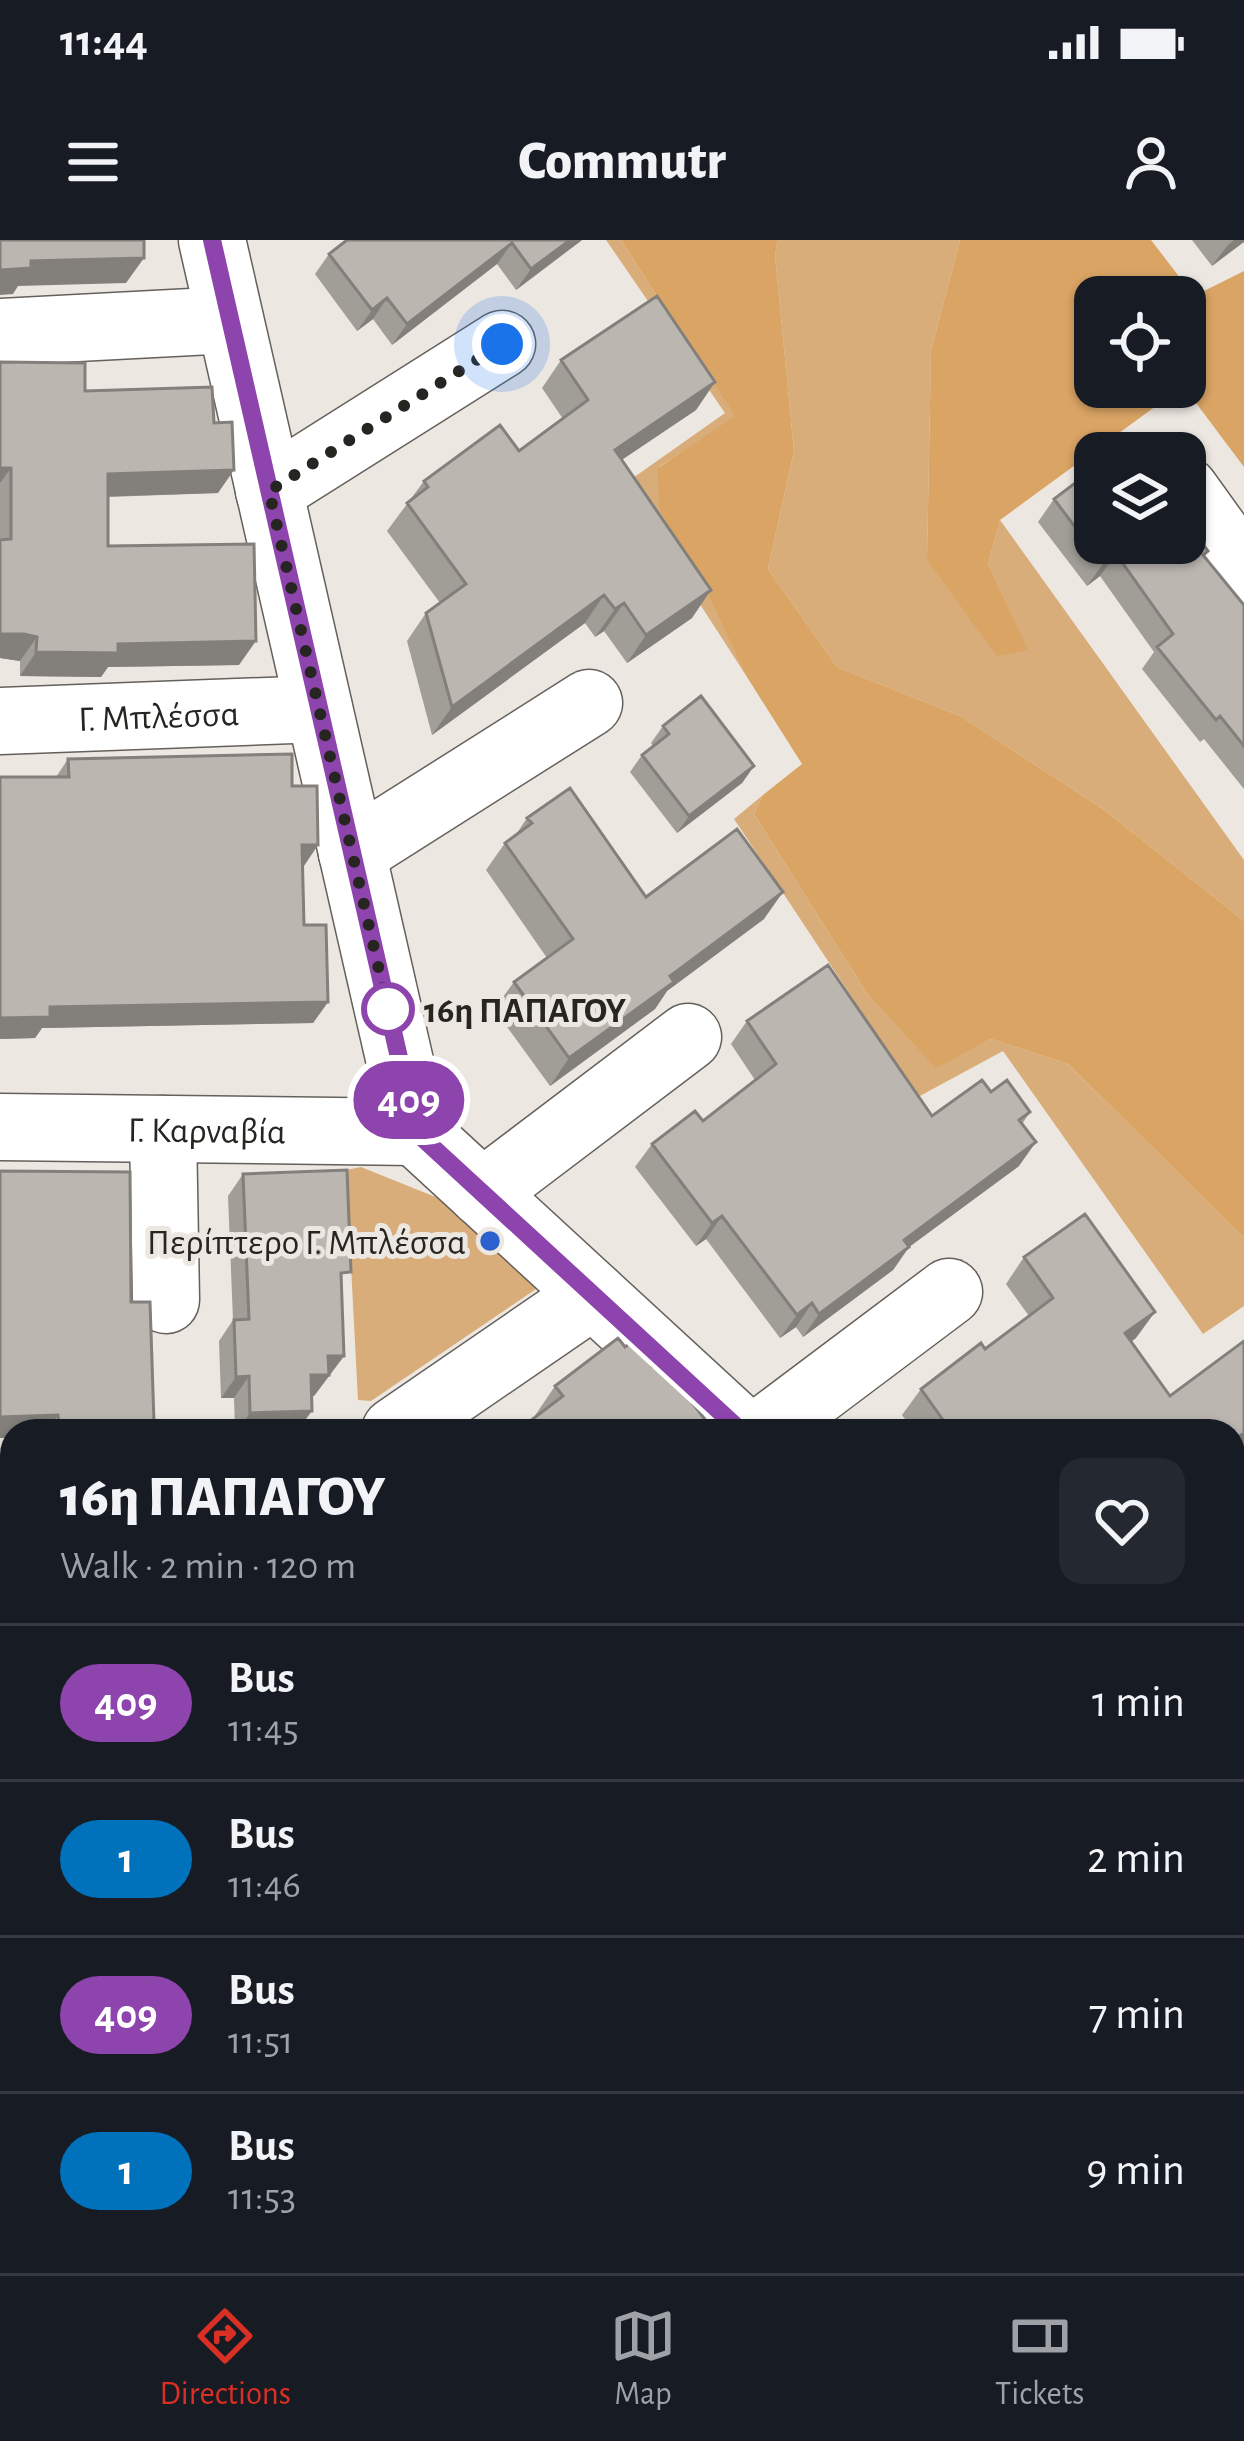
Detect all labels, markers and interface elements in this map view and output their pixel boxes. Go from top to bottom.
text: 11:44 [60,19,148,64]
icon: menu [60,129,126,195]
icon: person [1118,129,1184,195]
text: Commutr [518,135,726,189]
map controls [1074,276,1206,564]
button: locate [1074,276,1206,408]
your location [472,314,532,374]
button: layers [1074,432,1206,564]
street label: Γ. Μπλέσσα [78,696,240,738]
marker: 16η ΠΑΠΑΓΟΥ [363,984,413,1034]
place label: 16η ΠΑΠΑΓΟΥ [424,993,627,1029]
line badge: 409 [340,1061,478,1139]
text: 409 [377,1079,441,1121]
street label: Γ. Καρναβία [128,1113,286,1150]
place label: Περίπτερο Γ. Μπλέσσα [147,1225,466,1261]
marker: Περίπτερο Γ. Μπλέσσα [477,1228,503,1254]
button: heart [1059,1458,1185,1584]
text: 16η ΠΑΠΑΓΟΥ [60,1469,385,1526]
text: Walk · 2 min · 120 m [60,1547,356,1586]
text: Bus [228,1656,295,1701]
text: 1 min [1092,1680,1185,1725]
text: 409 [94,1682,158,1724]
text: 11:45 [228,1710,299,1749]
text: Bus [228,1812,295,1857]
text: 2 min [1087,1836,1185,1881]
text: 1 [118,1838,134,1880]
text: 11:46 [228,1866,301,1905]
text: Bus [228,1968,295,2013]
text: 7 min [1089,1992,1185,2037]
text: 409 [94,1994,158,2036]
text: 11:51 [228,2022,293,2061]
text: Bus [228,2124,295,2169]
text: 9 min [1086,2148,1185,2193]
text: 1 [118,2150,134,2192]
text: 11:53 [228,2178,296,2217]
tab: Directions [160,2303,291,2415]
tab: Map [610,2303,676,2415]
tab: Tickets [995,2303,1084,2415]

